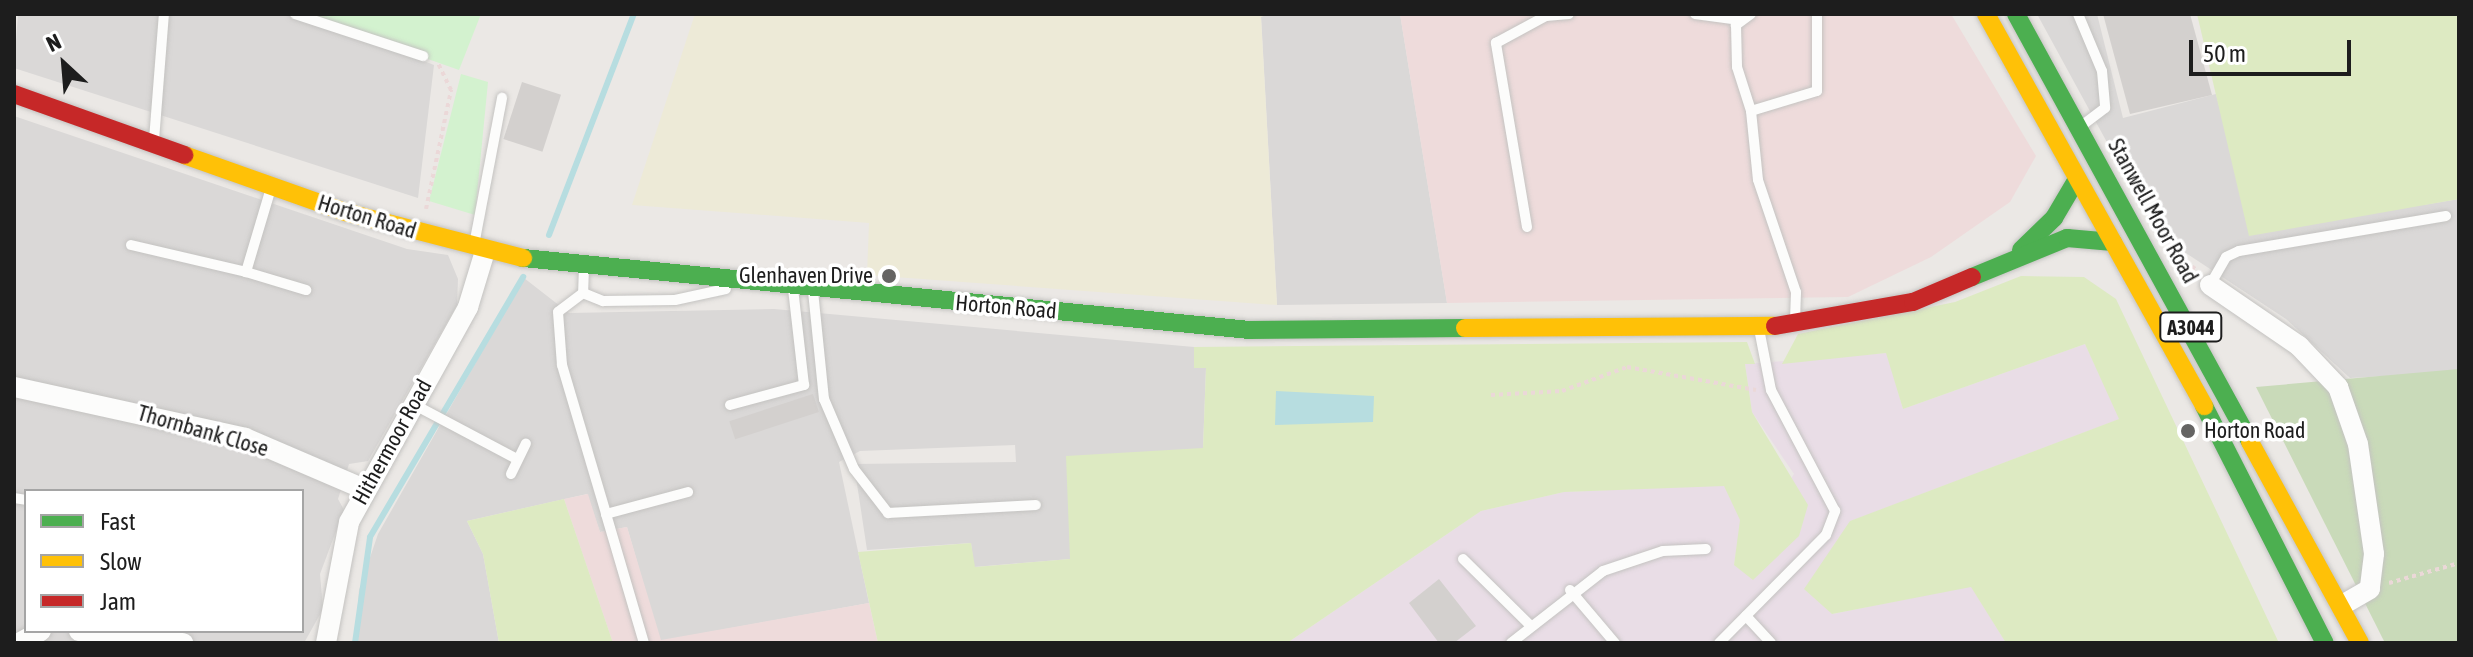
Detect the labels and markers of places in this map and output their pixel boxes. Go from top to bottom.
place label: Glenhaven Drive [739,263,873,289]
marker: Glenhaven Drive [880,267,898,285]
place label: Horton Road [2204,418,2306,444]
marker: Horton Road [2179,422,2197,440]

